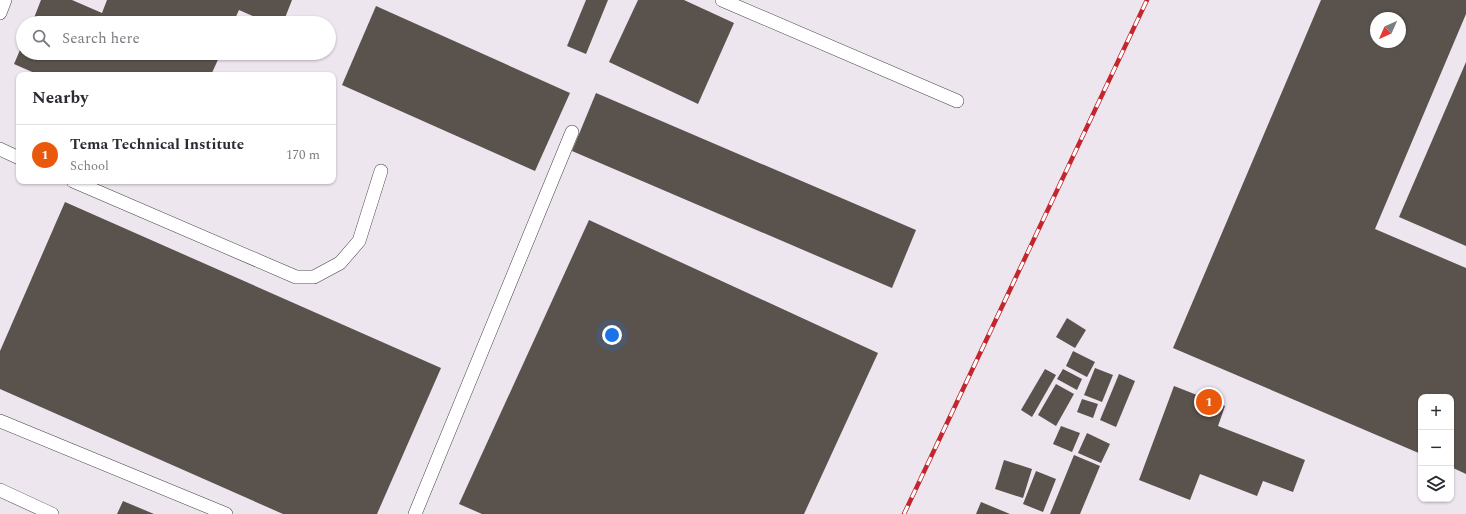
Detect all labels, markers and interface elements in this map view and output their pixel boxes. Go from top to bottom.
north arrow [1370,12,1406,48]
search box [16,16,336,60]
icon: search [30,27,52,49]
text: Search here [62,27,140,50]
text: Nearby [32,85,88,111]
text: Tema Technical Institute [70,133,244,156]
text: 1 [41,145,49,165]
text: 170 m [286,145,320,165]
text: School [70,156,109,176]
your location [602,325,622,345]
pin: 1 [1196,387,1222,417]
map controls [1418,394,1454,502]
button: + [1418,394,1454,430]
button: − [1418,430,1454,466]
button: layers [1418,466,1454,502]

